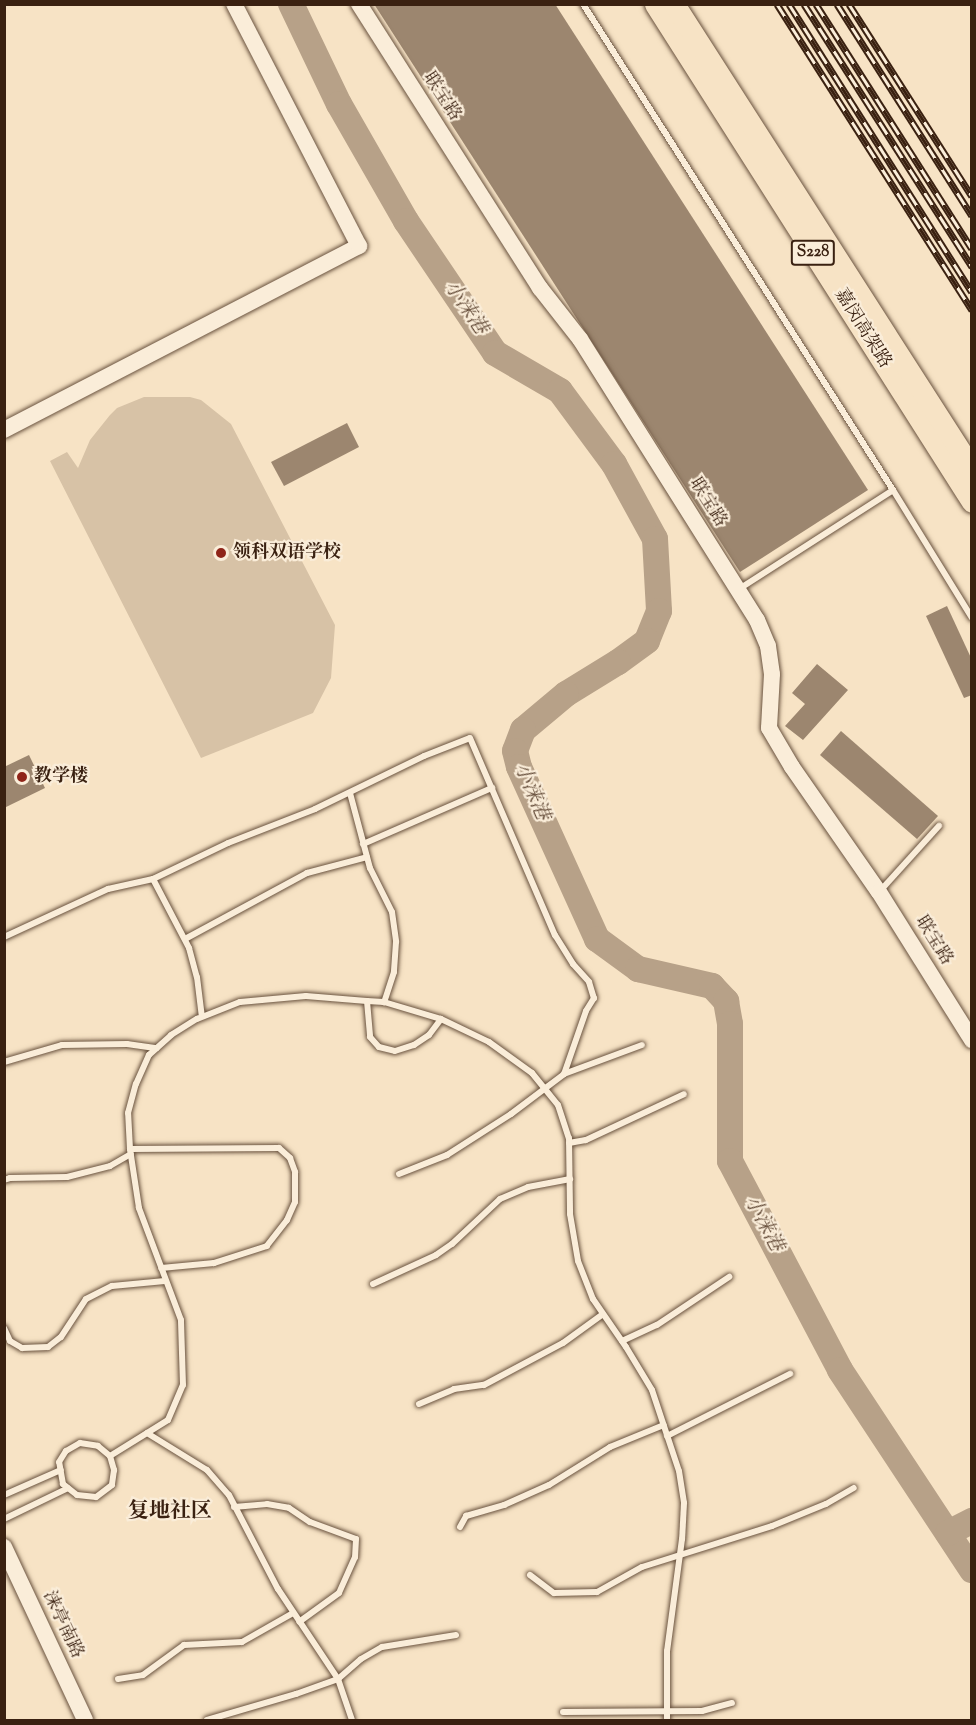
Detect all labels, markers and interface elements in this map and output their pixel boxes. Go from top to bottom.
street label: 联宝路 [417,68,465,126]
road number: S228 [790,240,836,266]
water label: 小涞港 [438,276,492,340]
street label: 嘉闵高架路 [829,285,895,373]
street label: 联宝路 [684,474,730,532]
place label: 领科双语学校 [233,542,341,564]
marker: 领科双语学校 [214,546,228,560]
water label: 小涞港 [508,760,554,824]
place label: 教学楼 [34,766,88,788]
marker: 教学楼 [15,770,29,784]
street label: 联宝路 [910,912,956,970]
water label: 小涞港 [738,1192,788,1256]
district label: 复地社区 [128,1499,212,1525]
street label: 涞亭南路 [37,1588,87,1662]

